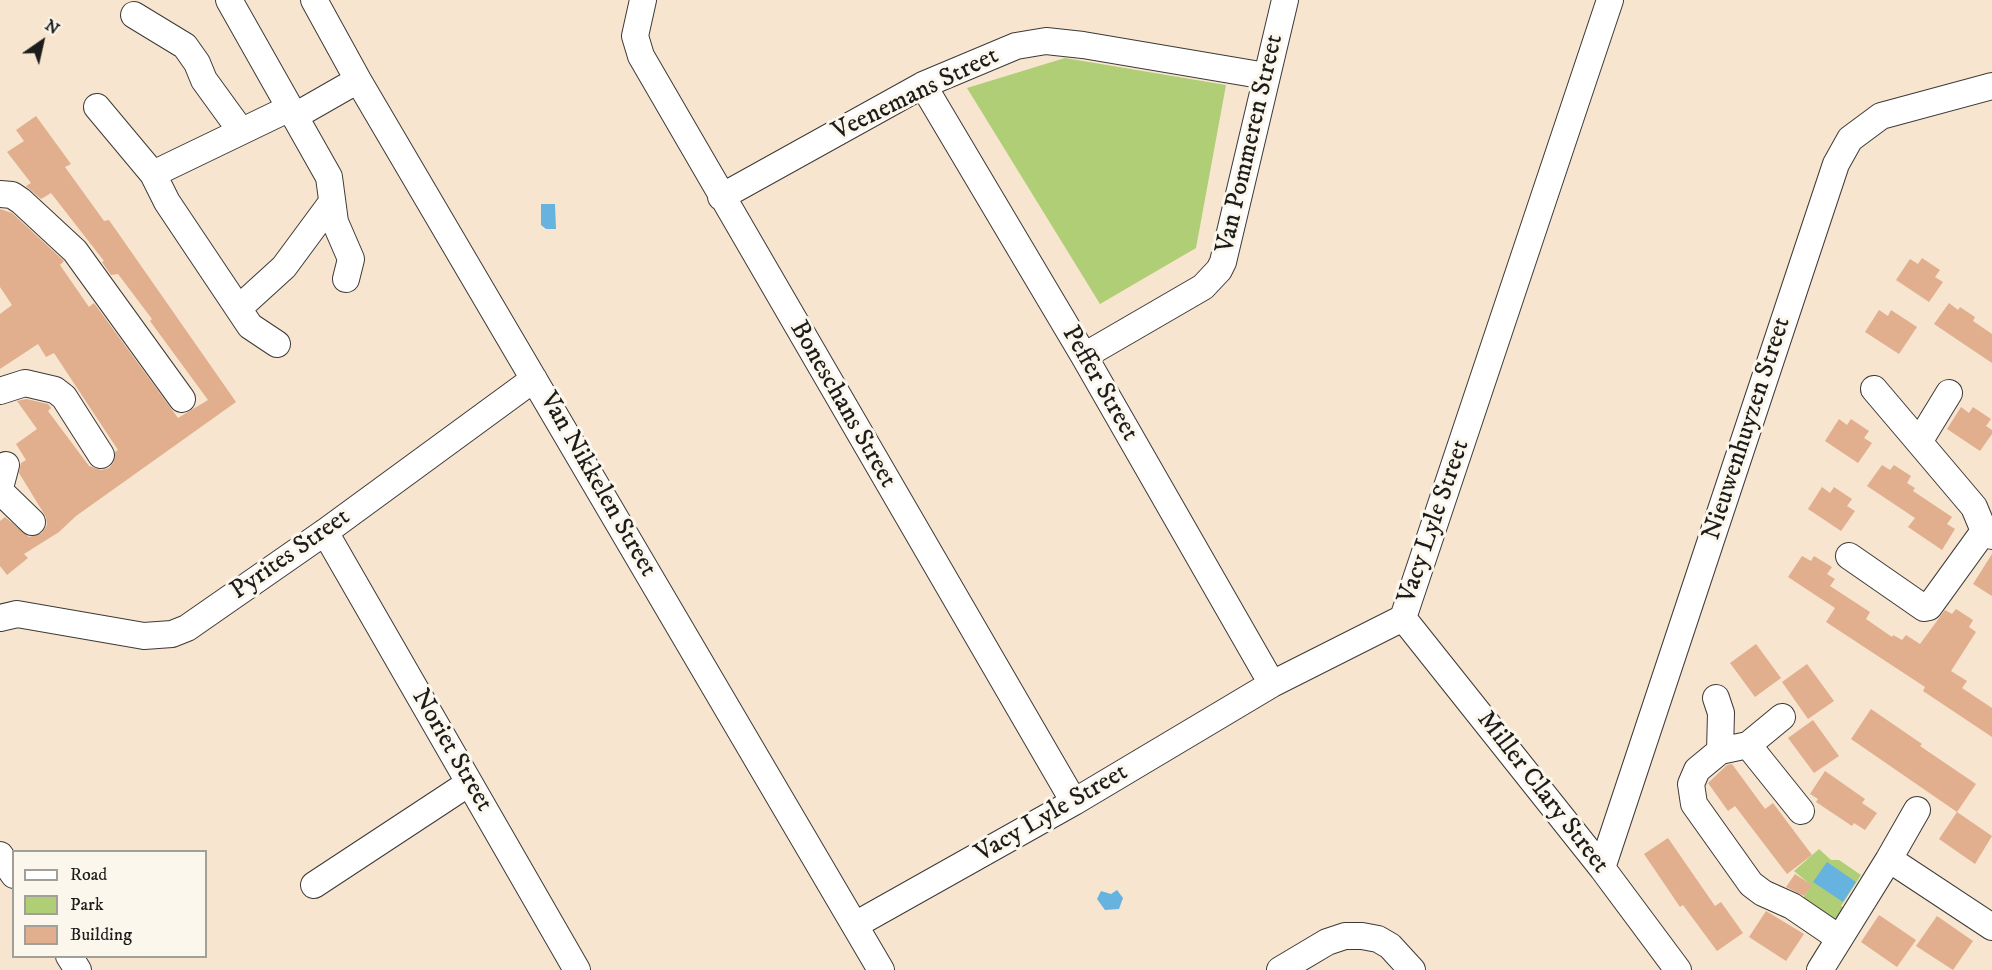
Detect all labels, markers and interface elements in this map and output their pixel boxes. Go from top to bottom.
north arrow [12,12,72,72]
text: N [41,15,63,39]
street label: Van Pommeren Street [1211,32,1291,256]
street label: Veenemans Street [828,41,1004,149]
street label: Nieuwenhuyzen Street [1697,314,1799,544]
street label: Boneschans Street [782,316,902,494]
street label: Peffer Street [1054,321,1144,447]
street label: Van Nikkelen Street [532,387,662,583]
street label: Vacy Lyle Street [1392,436,1478,608]
street label: Pyrites Street [225,502,357,608]
street label: Noriet Street [404,684,498,818]
street label: Miller Clary Street [1469,706,1615,880]
street label: Vacy Lyle Street [970,758,1134,870]
legend [12,850,207,958]
text: Road [70,864,107,886]
text: Park [70,894,104,916]
text: Building [70,924,132,946]

